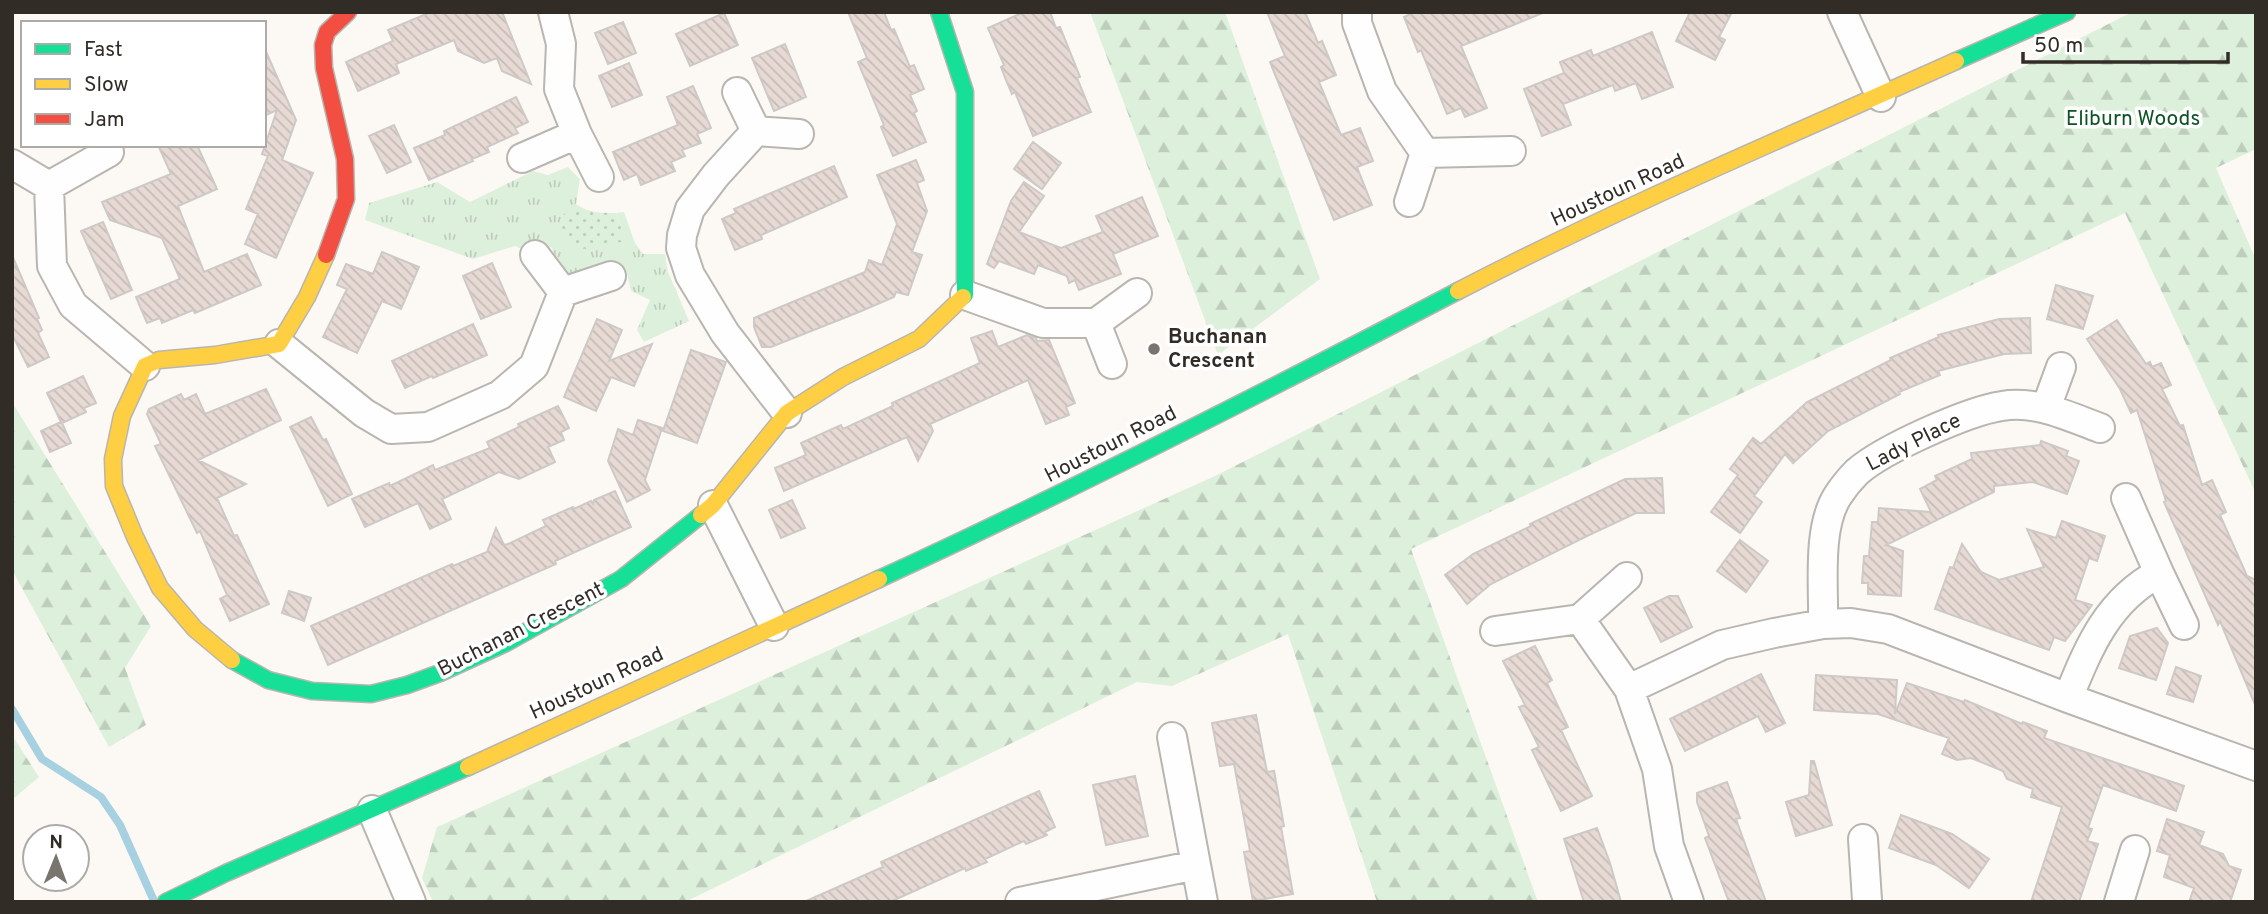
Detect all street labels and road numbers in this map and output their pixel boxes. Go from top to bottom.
street label: Houstoun Road [1547,148,1689,234]
street label: Houstoun Road [1040,400,1182,490]
street label: Lady Place [1862,408,1966,478]
street label: Buchanan Crescent [433,576,609,684]
street label: Houstoun Road [526,641,668,727]

